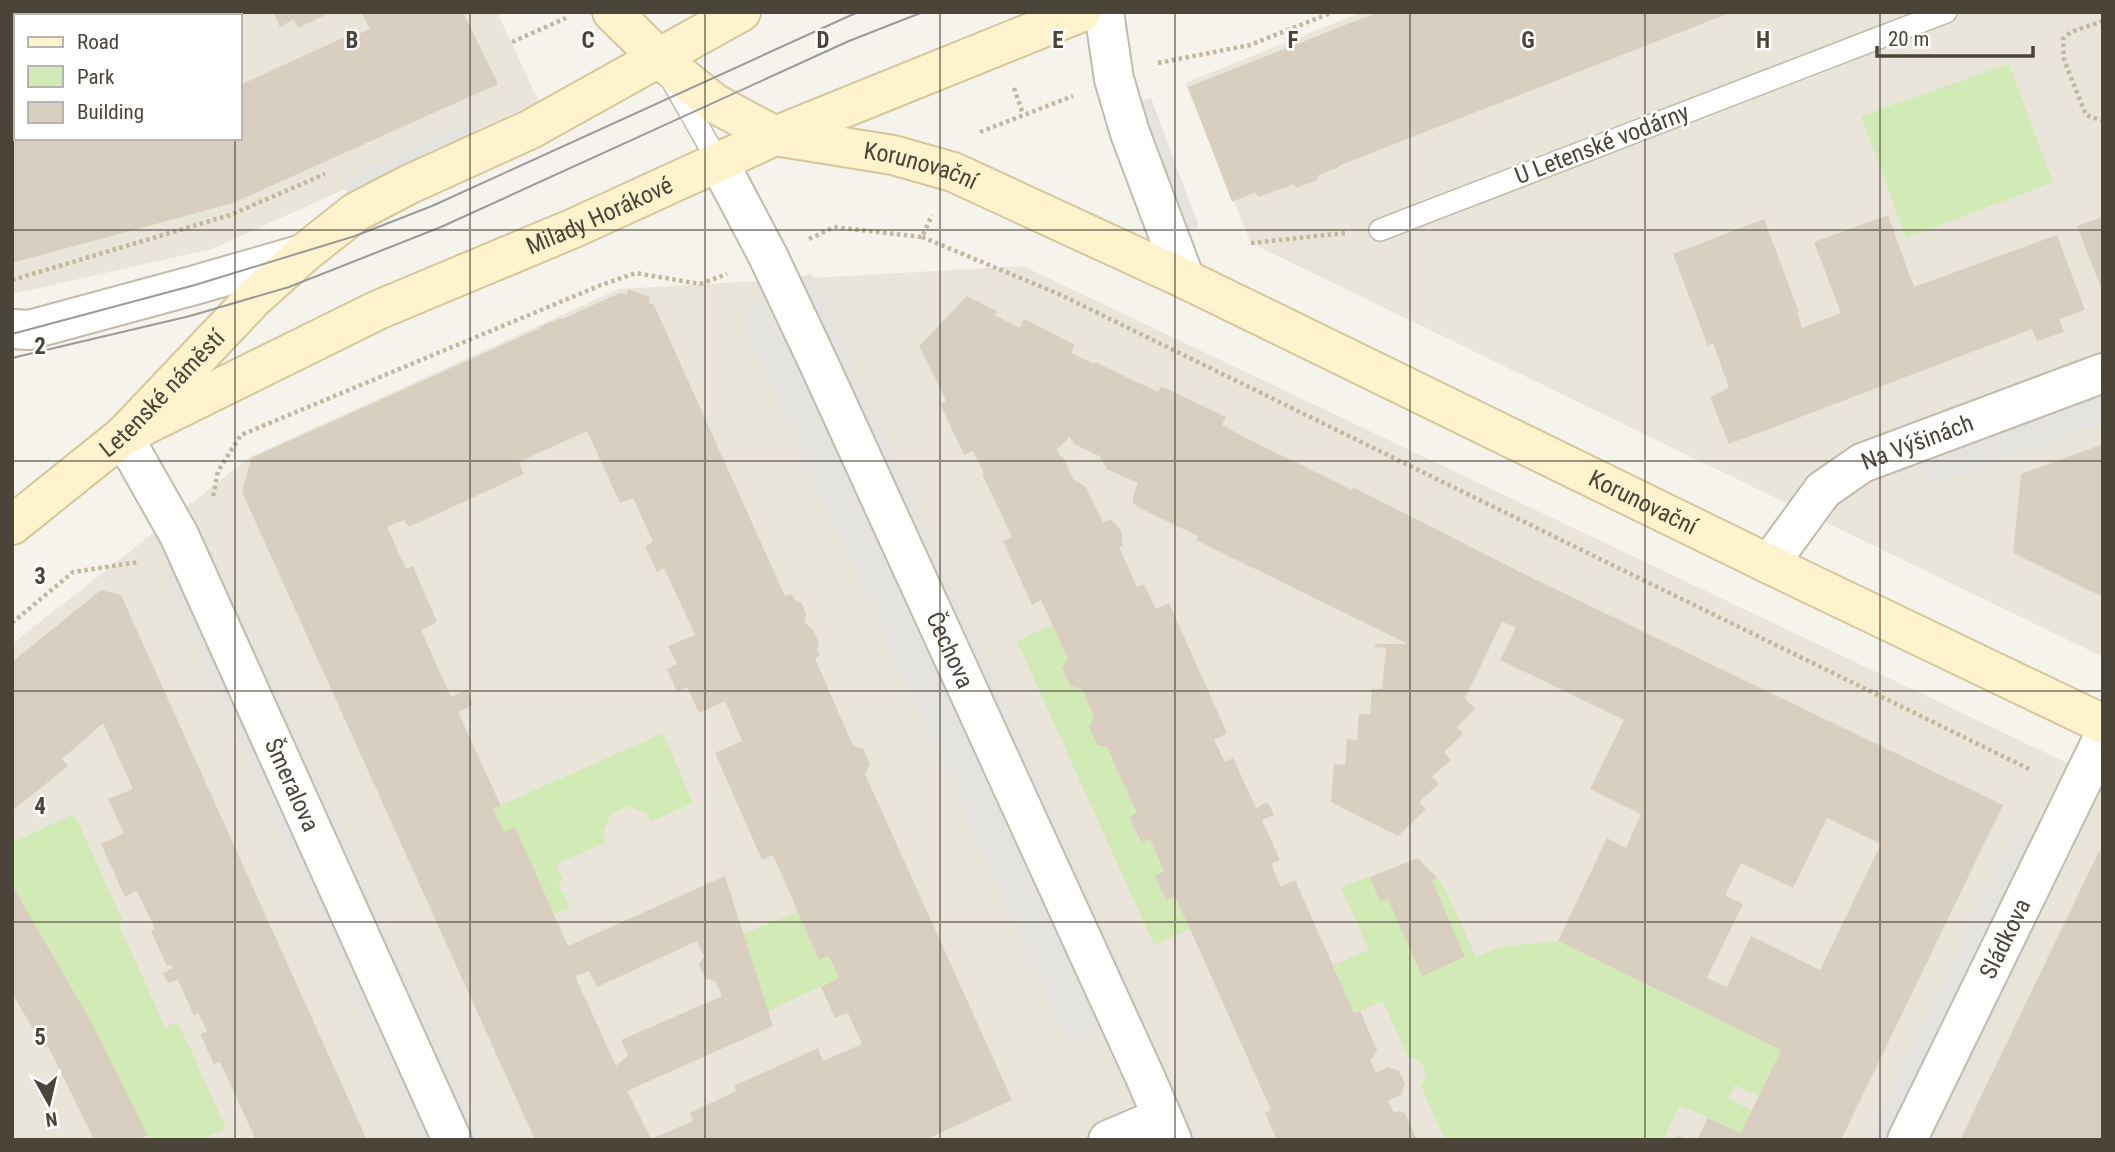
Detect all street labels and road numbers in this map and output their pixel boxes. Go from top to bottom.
street label: U Letenské vodárny [1511,98,1693,190]
street label: Korunovační [862,137,983,196]
street label: Milady Horákové [522,171,677,260]
street label: Letenské náměstí [94,323,231,463]
street label: Na Výšinách [1857,409,1977,476]
street label: Korunovační [1584,464,1703,541]
street label: Čechova [920,607,979,693]
street label: Šmeralova [259,734,325,836]
street label: Sládkova [1974,894,2037,983]

